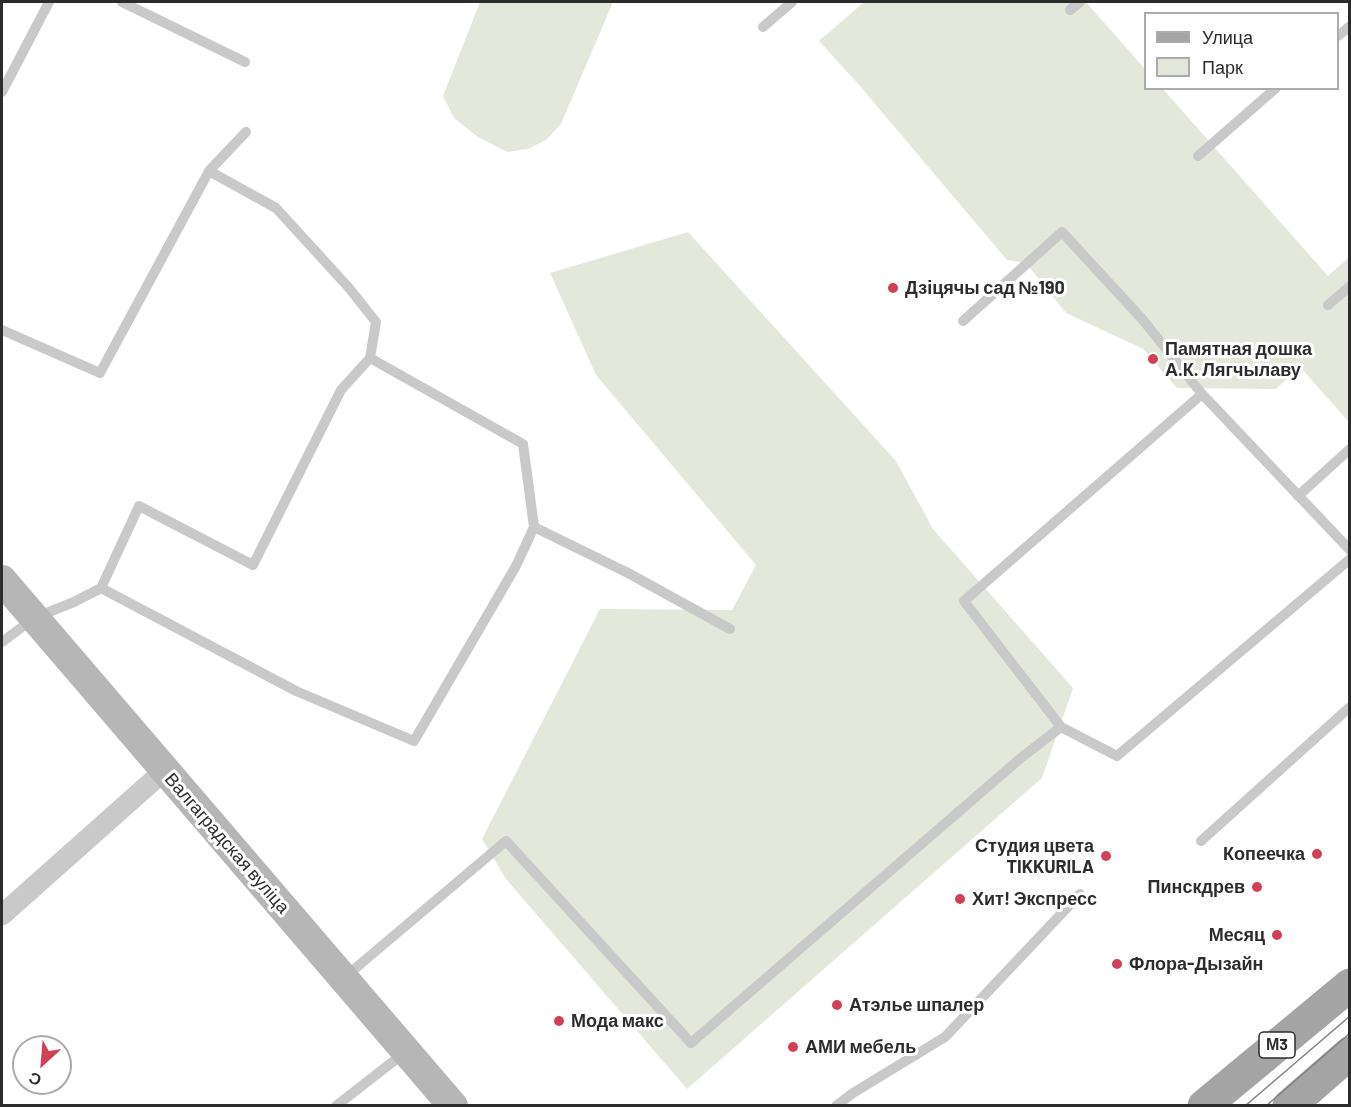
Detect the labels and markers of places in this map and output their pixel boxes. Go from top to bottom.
place label: Дзіцячы сад №190 [905,277,1065,299]
marker: Дзіцячы сад №190 [886,281,900,295]
place label: Памятная дошка А.К. Лягчылаву [1165,338,1312,380]
marker: Памятная дошка А.К. Лягчылаву [1146,352,1160,366]
place label: Студия цвета TIKKURILA [975,835,1094,878]
place label: Копеечка [1223,843,1305,865]
marker: Копеечка [1310,847,1324,861]
marker: Студия цвета TIKKURILA [1099,849,1113,863]
place label: Пинскдрев [1148,876,1245,898]
marker: Пинскдрев [1250,880,1264,894]
place label: Хит! Экспресс [972,888,1097,910]
marker: Хит! Экспресс [953,892,967,906]
place label: Месяц [1209,924,1265,946]
marker: Месяц [1270,928,1284,942]
place label: Флора-Дызайн [1129,953,1263,975]
marker: Флора-Дызайн [1110,957,1124,971]
place label: Атэлье шпалер [849,994,984,1016]
marker: Атэлье шпалер [830,998,844,1012]
place label: Мода макс [571,1010,664,1032]
marker: Мода макс [552,1014,566,1028]
place label: АМИ мебель [805,1036,916,1058]
marker: АМИ мебель [786,1040,800,1054]

